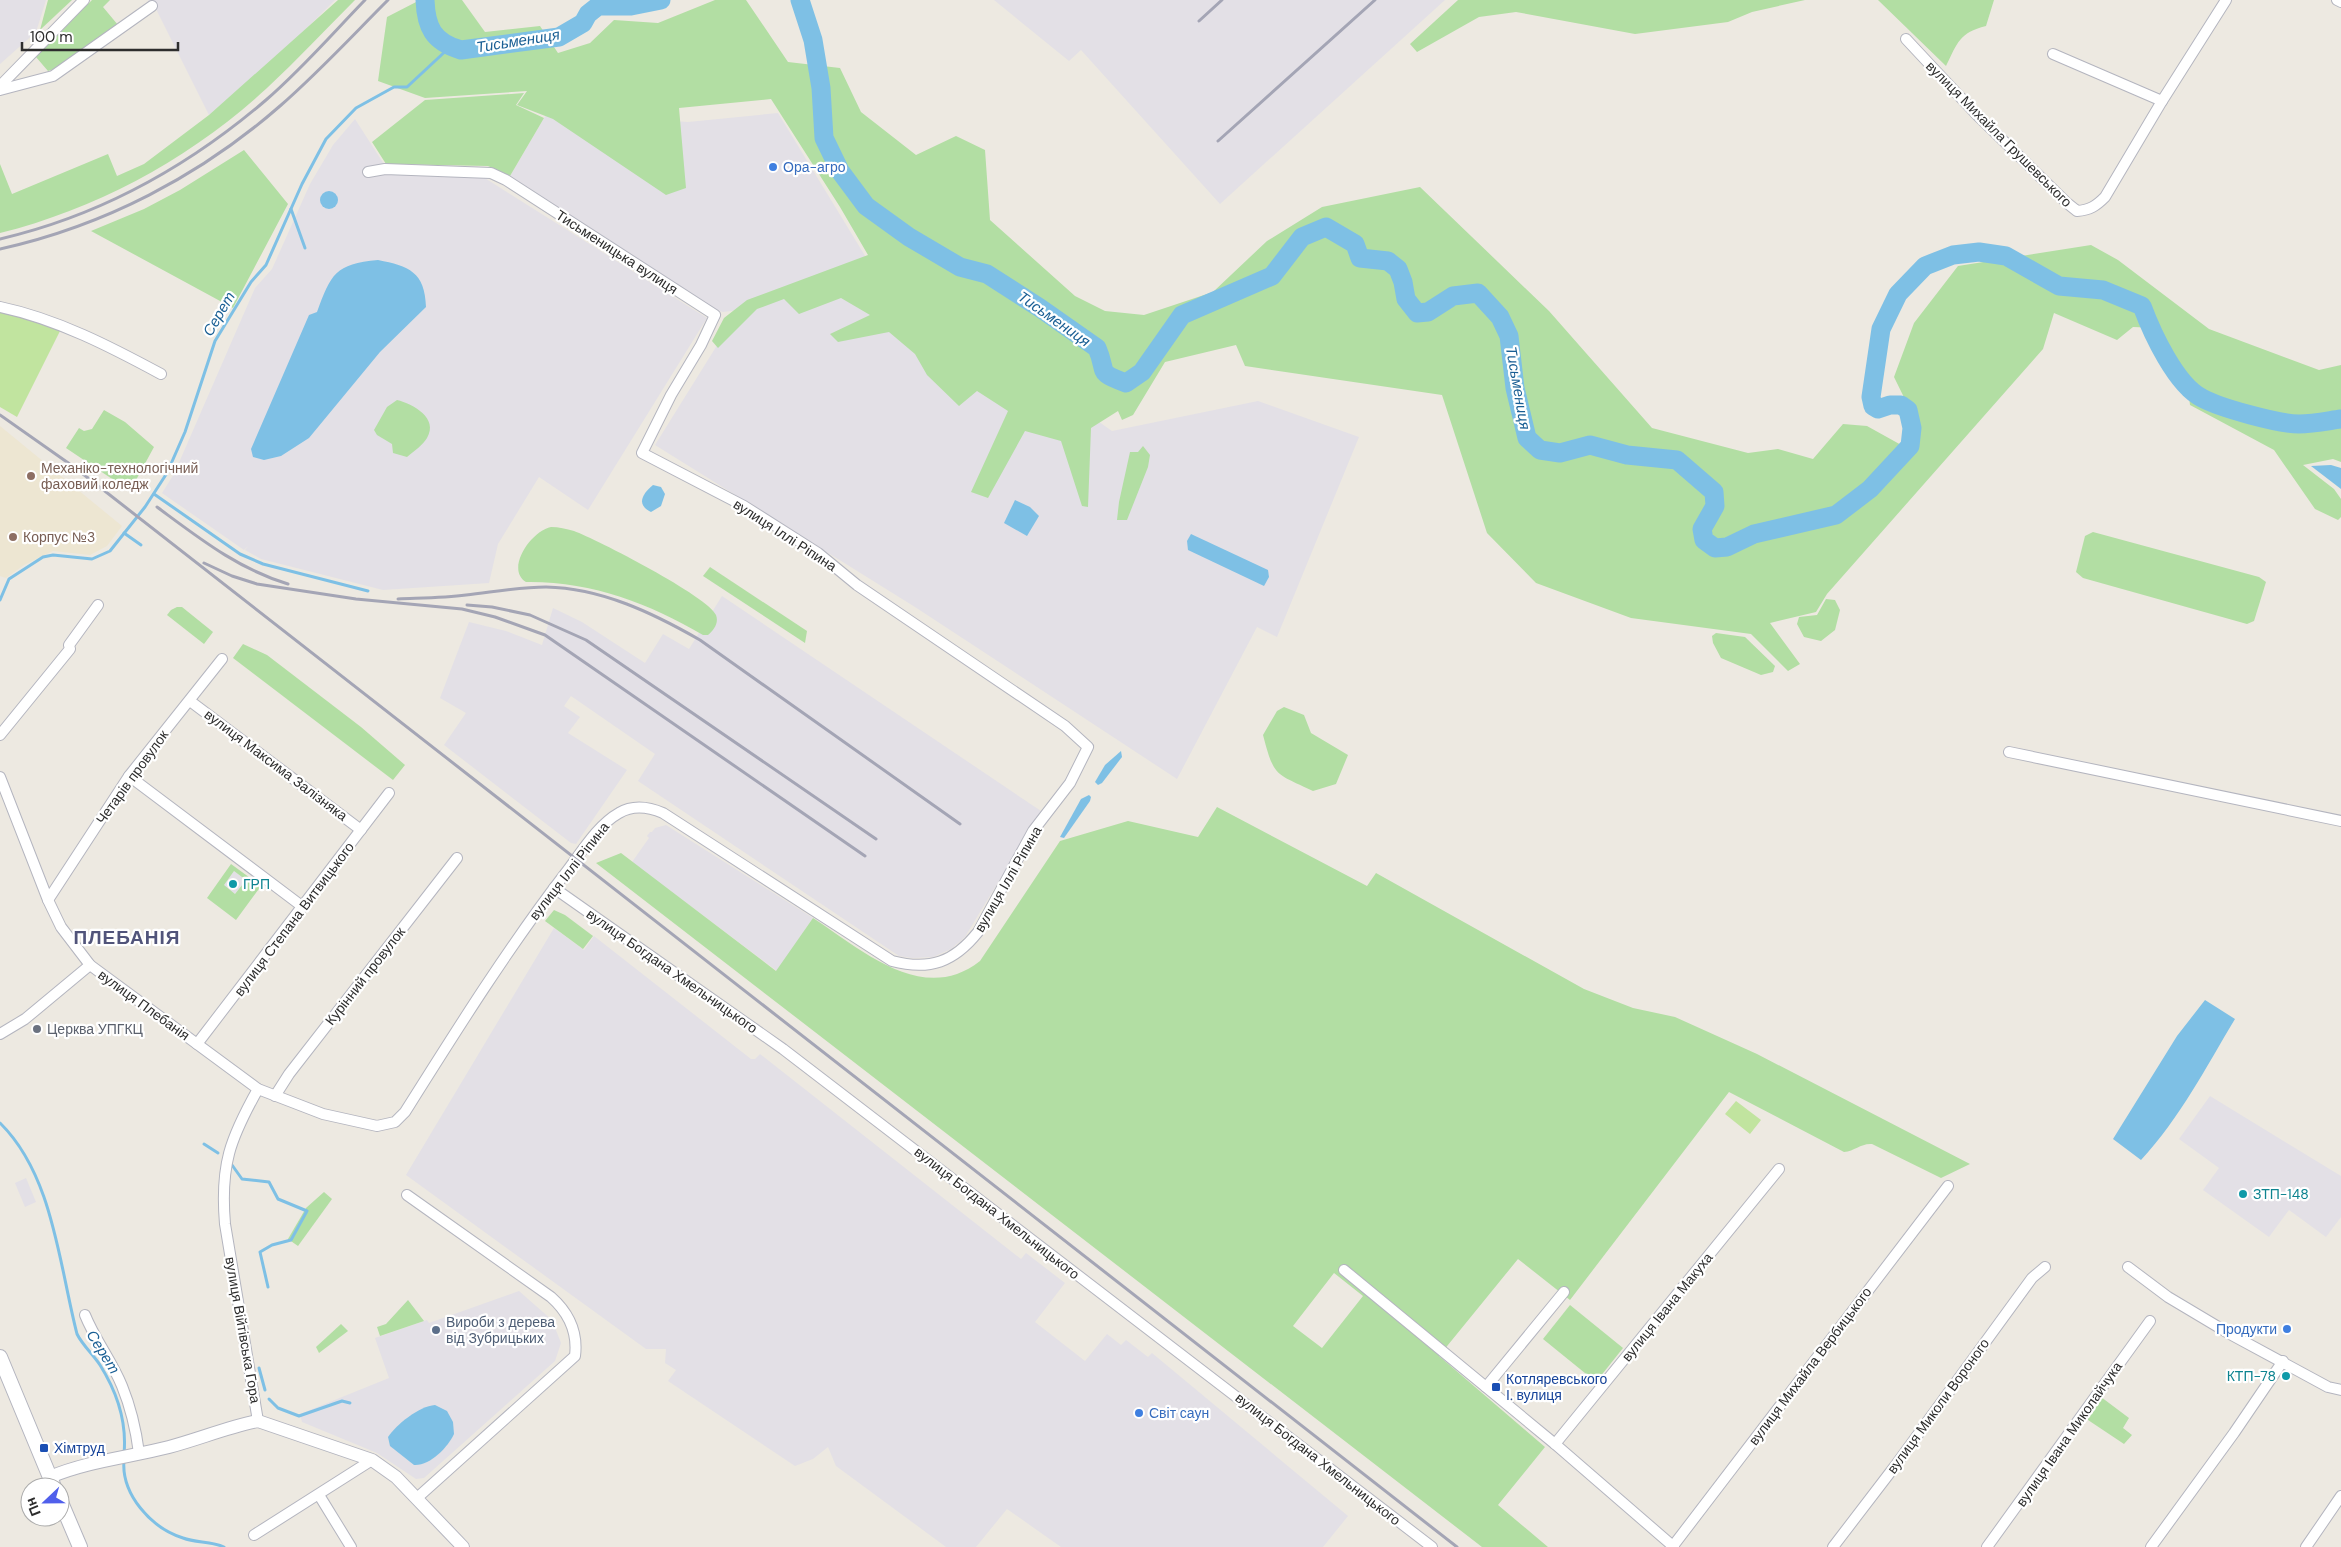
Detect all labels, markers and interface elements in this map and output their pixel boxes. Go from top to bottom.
scale bar [22,20,179,52]
water label: Тисьмениця [475,25,561,57]
text: 100 m [30,27,73,47]
street label: вулиця Михайла Грушевського [1922,57,2076,211]
place label: Ора-агро [783,158,846,176]
marker: Ора-агро [767,161,779,173]
street label: Тисьменицька вулиця [553,206,681,298]
water label: Тисьмениця [1014,287,1094,351]
water label: Серет [198,288,240,340]
water label: Тисьмениця [1501,345,1535,431]
place label: Механіко-технологічний фаховий коледж [41,459,198,493]
marker: Механіко-технологічний фаховий коледж [25,470,37,482]
street label: вулиця Іллі Ріпина [730,495,840,575]
place label: Корпус №3 [23,528,95,546]
marker: Корпус №3 [7,531,19,543]
street label: вулиця Максима Залізняка [201,705,351,825]
street label: Четарів провулок [92,726,173,828]
street label: вулиця Іллі Ріпина [525,818,613,924]
street label: вулиця Іллі Ріпина [970,823,1046,935]
street label: вулиця Степана Витвицького [230,838,358,1000]
place label: ГРП [243,875,270,893]
marker: ГРП [227,878,239,890]
street label: вулиця Богдана Хмельницького [583,905,761,1037]
street label: Курінний провулок [321,923,410,1029]
district label: ПЛЕБАНІЯ [74,925,180,950]
street label: вулиця Плебанія [95,966,193,1044]
place label: Церква УПГКЦ [47,1020,144,1038]
marker: Церква УПГКЦ [31,1023,43,1035]
street label: вулиця Богдана Хмельницького [911,1143,1083,1283]
place label: ЗТП-148 [2253,1185,2309,1203]
marker: ЗТП-148 [2237,1188,2249,1200]
street label: вулиця Івана Макуха [1618,1249,1717,1365]
street label: вулиця Війтівська Гора [221,1255,265,1405]
street label: вулиця Михайла Вербицького [1745,1283,1876,1449]
place label: Вироби з дерева від Зубрицьких [446,1313,555,1347]
place label: Продукти [2216,1320,2277,1338]
marker: Продукти [2281,1323,2293,1335]
marker: Вироби з дерева від Зубрицьких [430,1324,442,1336]
water label: Серет [82,1326,124,1378]
street label: вулиця Миколи Вороного [1883,1335,1993,1477]
street label: вулиця Івана Миколайчука [2012,1358,2126,1510]
place label: КТП-78 [2227,1367,2276,1385]
place label: Котляревського І. вулиця [1506,1370,1608,1404]
marker: КТП-78 [2280,1370,2292,1382]
marker: Котляревського І. вулиця [1490,1381,1502,1393]
street label: вулиця Богдана Хмельницького [1232,1389,1404,1529]
place label: Світ саун [1149,1404,1209,1422]
marker: Світ саун [1133,1407,1145,1419]
place label: Хімтруд [54,1439,105,1457]
marker: Хімтруд [38,1442,50,1454]
north arrow [20,1477,70,1527]
text: Пн [21,1495,45,1519]

